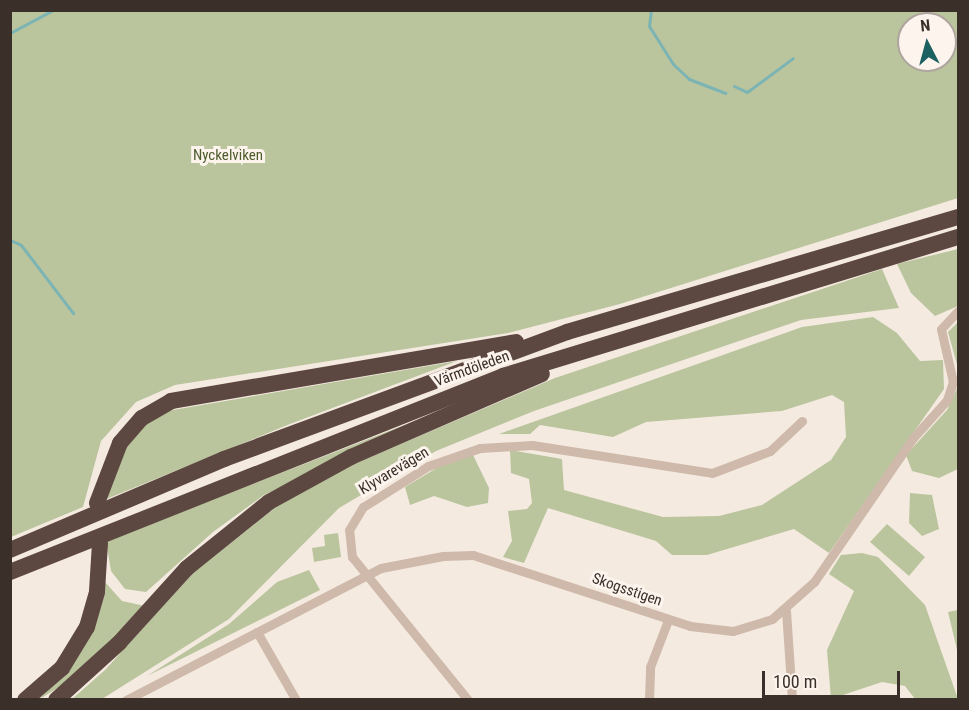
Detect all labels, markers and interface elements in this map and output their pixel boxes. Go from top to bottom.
north arrow [897,12,957,72]
text: N [919,16,931,36]
park label: Nyckelviken [193,147,263,165]
street label: Värmdöleden [432,347,512,391]
street label: Klyvarevägen [356,443,432,499]
street label: Skogsstigen [590,570,664,610]
scale bar [765,659,903,697]
text: 100 m [773,671,817,692]

